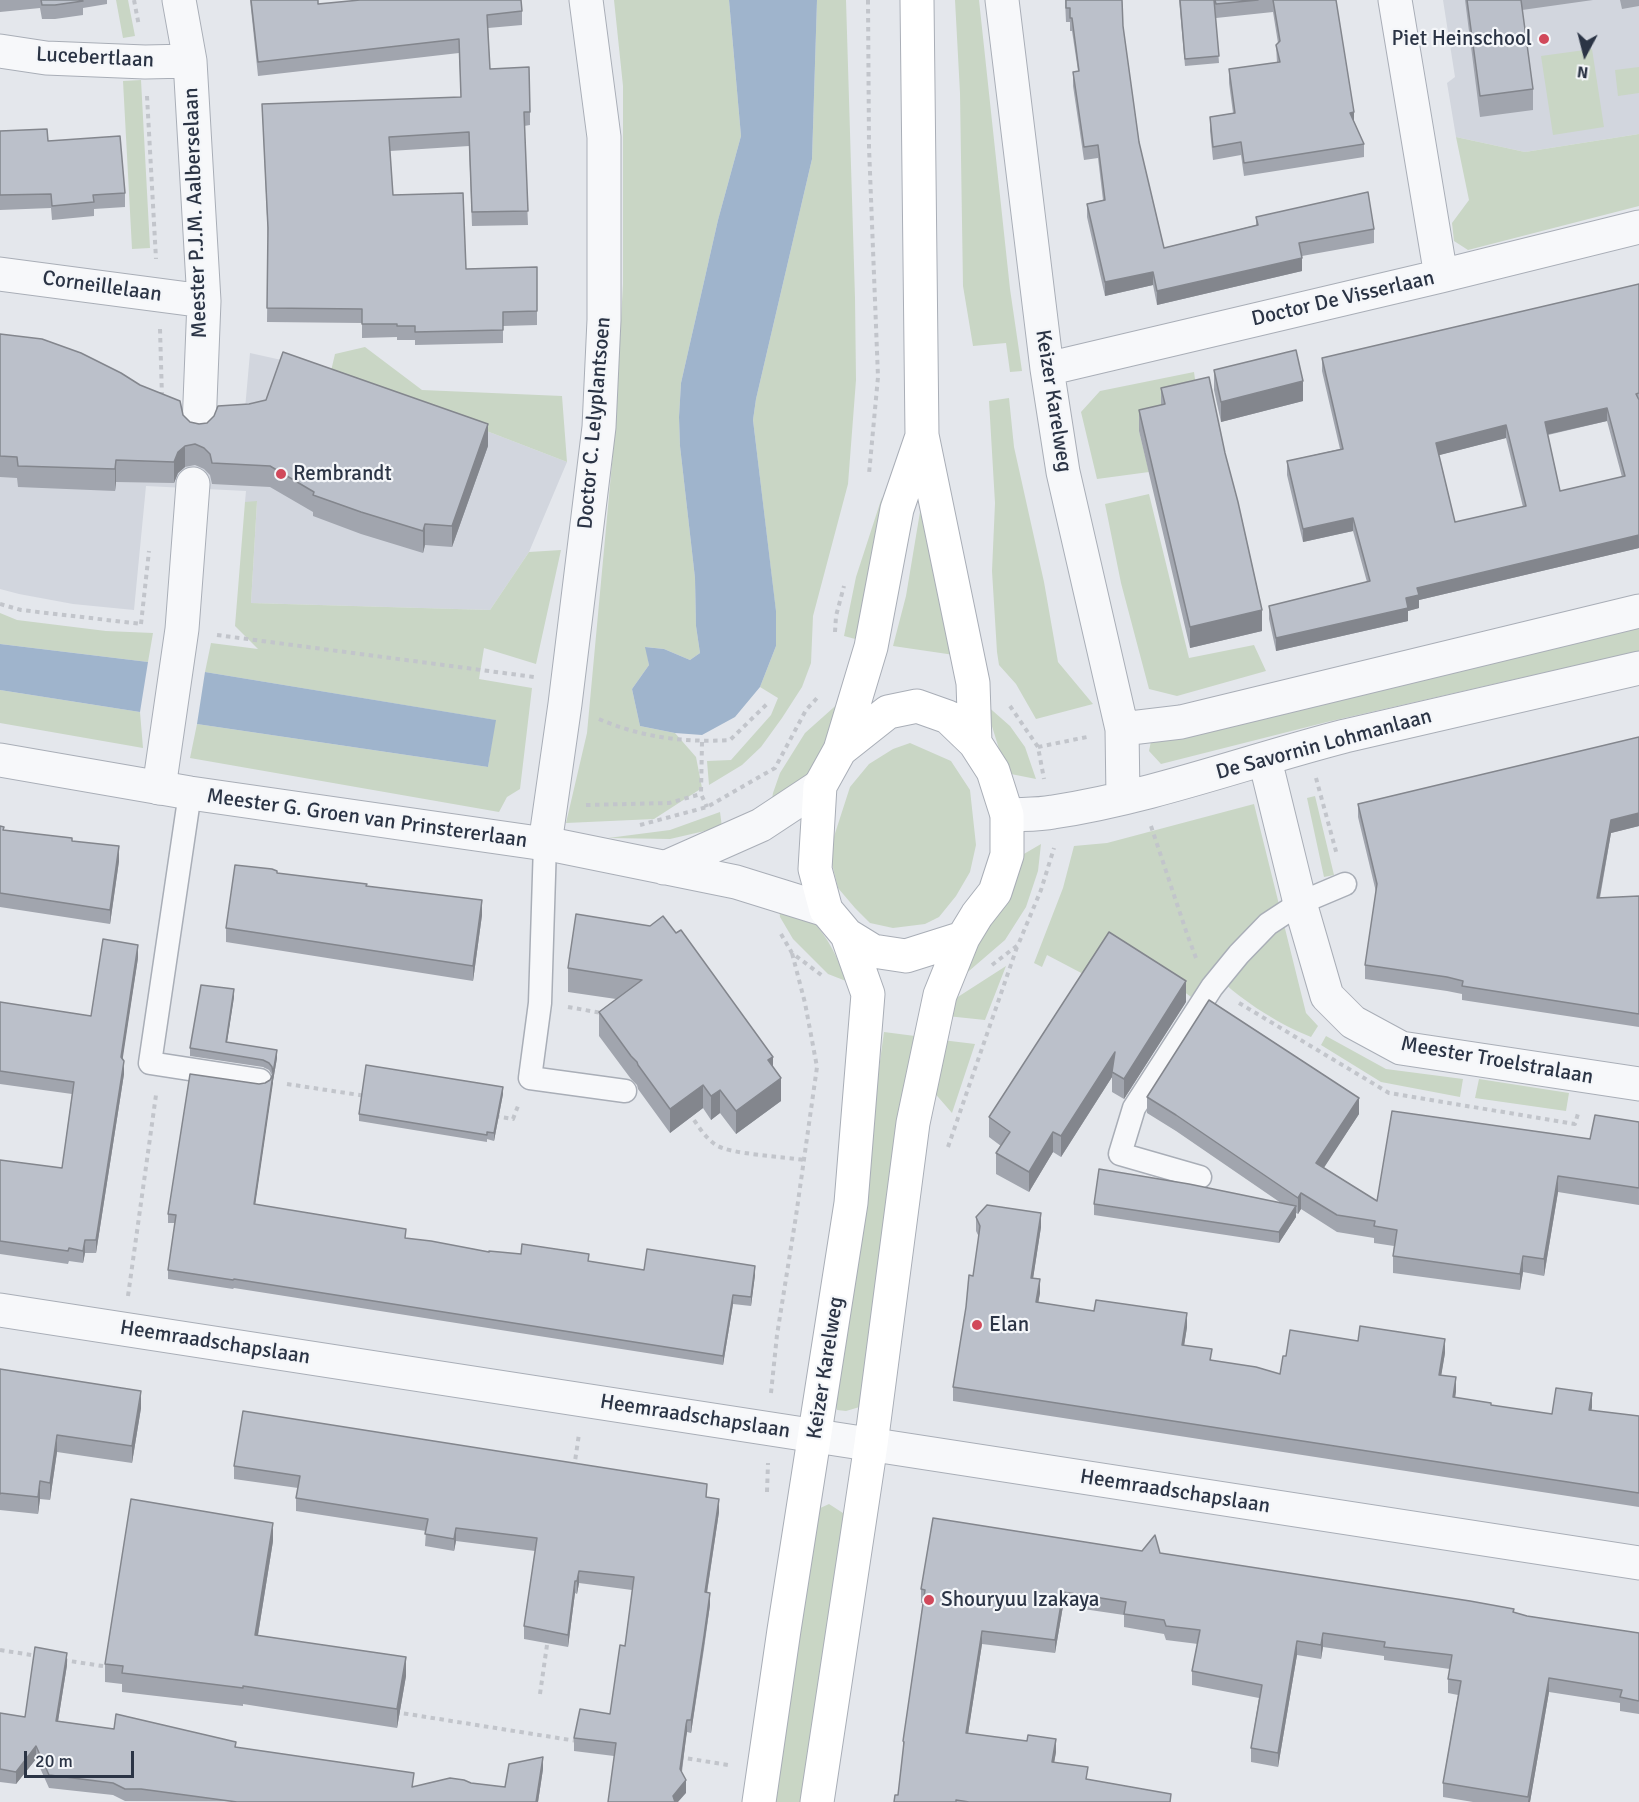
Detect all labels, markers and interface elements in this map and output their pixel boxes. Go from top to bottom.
north arrow [1555,24,1615,84]
place label: Piet Heinschool [1392,26,1532,52]
marker: Piet Heinschool [1537,32,1551,46]
street label: Lucebertlaan [35,42,155,74]
text: N [1576,61,1590,82]
street label: Meester P.J.M. Aalberselaan [179,87,213,339]
street label: Corneillelaan [41,266,163,308]
street label: Doctor De Visserlaan [1249,266,1437,332]
street label: Doctor C. Lelyplantsoen [573,316,617,530]
street label: Keizer Karelweg [1029,328,1077,474]
place label: Rembrandt [293,461,392,487]
marker: Rembrandt [274,467,288,481]
street label: De Savornin Lohmanlaan [1213,704,1435,786]
street label: Meester G. Groen van Prinstererlaan [205,784,529,854]
street label: Meester Troelstralaan [1399,1032,1595,1090]
street label: Keizer Karelweg [802,1295,850,1441]
place label: Elan [989,1312,1029,1338]
street label: Heemraadschapslaan [118,1316,312,1370]
marker: Elan [970,1318,984,1332]
street label: Heemraadschapslaan [598,1390,792,1444]
street label: Heemraadschapslaan [1078,1465,1272,1519]
place label: Shouryuu Izakaya [941,1587,1099,1613]
marker: Shouryuu Izakaya [922,1593,936,1607]
scale bar [27,1739,136,1777]
text: 20 m [35,1750,73,1772]

